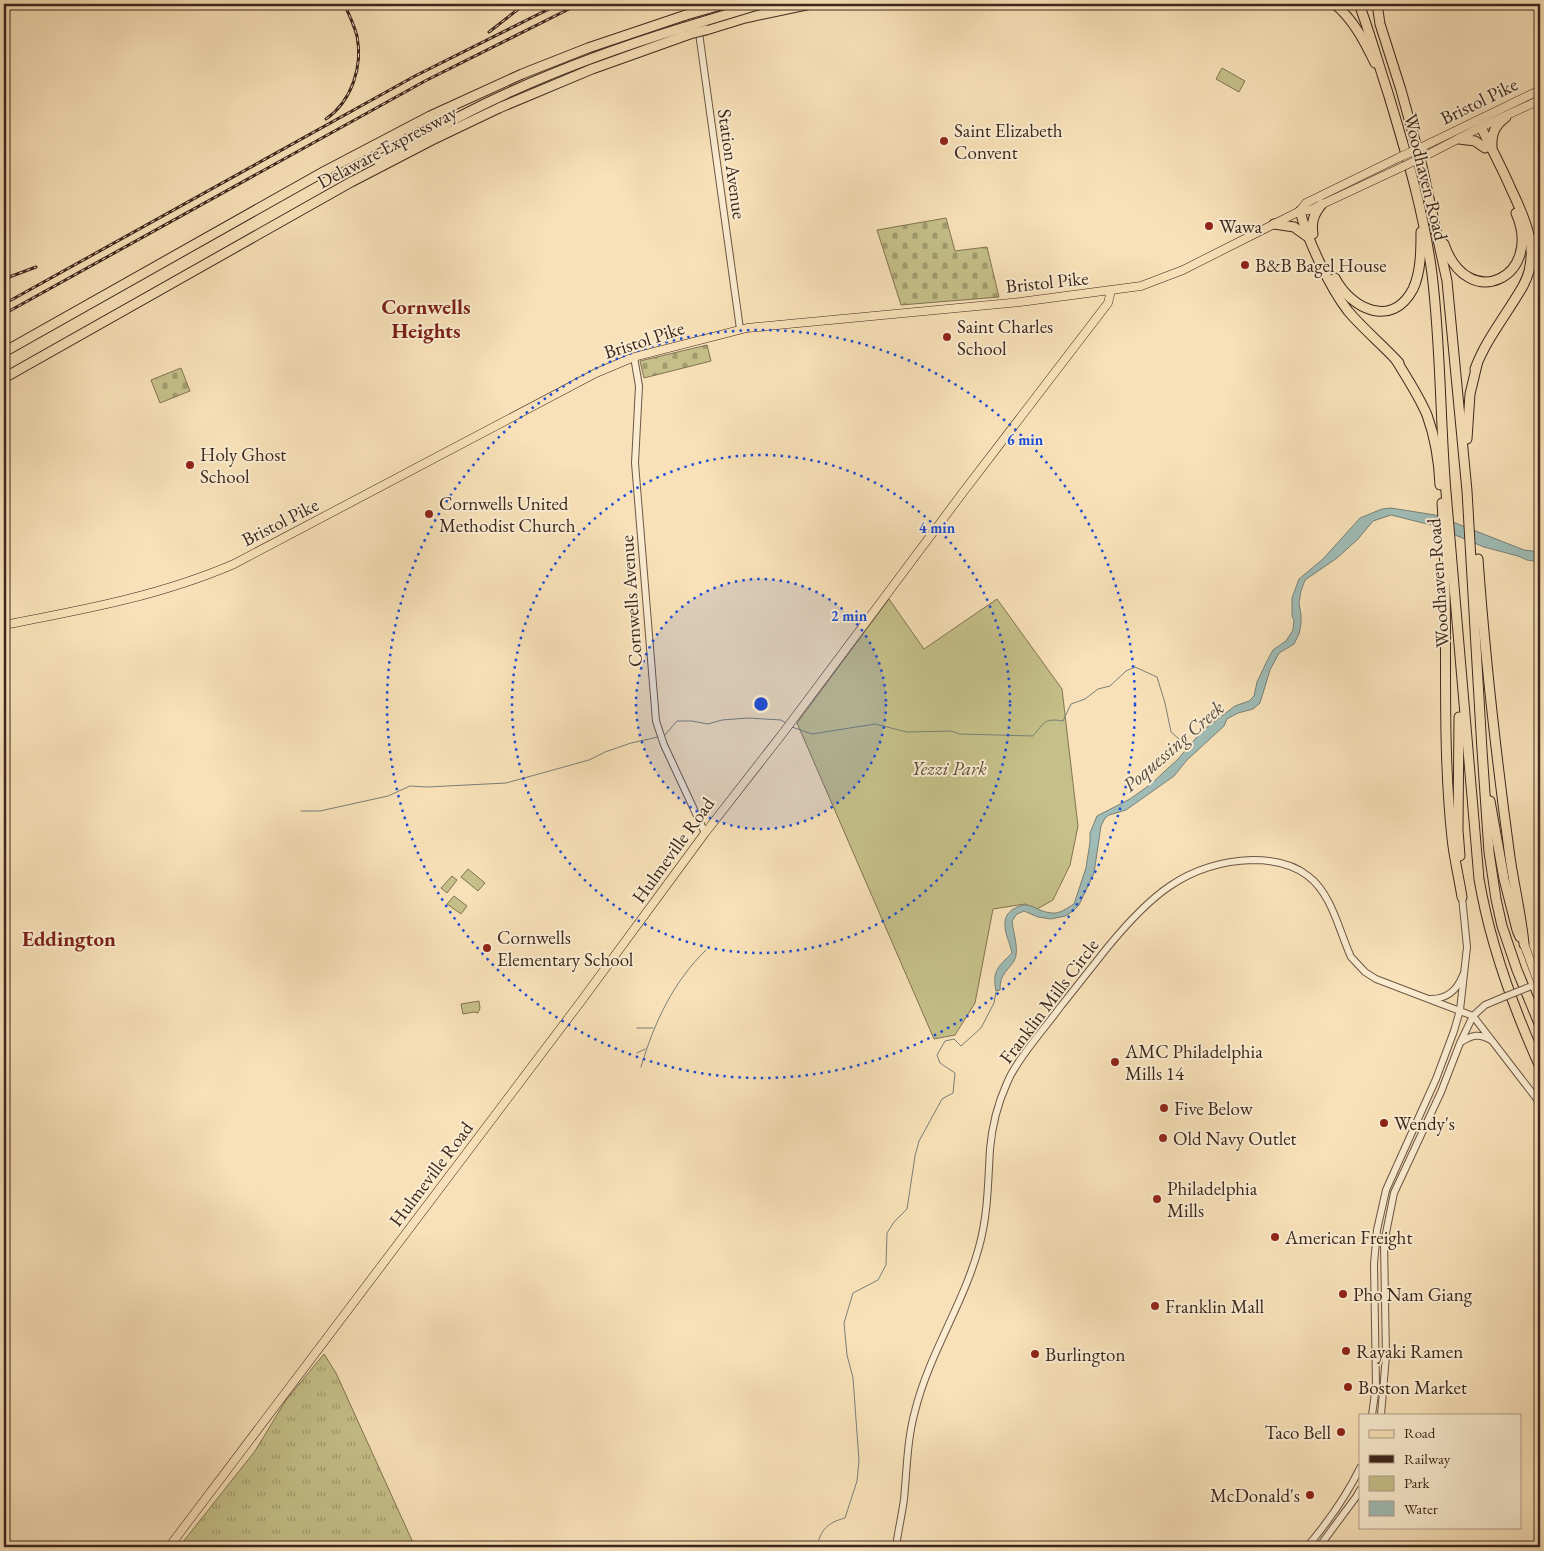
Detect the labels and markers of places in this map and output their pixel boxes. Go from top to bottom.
place label: Saint Elizabeth Convent [954,118,1063,165]
marker: Saint Elizabeth Convent [938,135,950,147]
place label: Wawa [1219,214,1262,239]
marker: Wawa [1203,220,1215,232]
place label: B&B Bagel House [1255,253,1387,278]
marker: B&B Bagel House [1239,259,1251,271]
place label: Saint Charles School [957,314,1053,361]
marker: Saint Charles School [941,331,953,343]
place label: Holy Ghost School [200,442,286,489]
marker: Holy Ghost School [184,459,196,471]
place label: Cornwells United Methodist Church [439,491,576,538]
marker: Cornwells United Methodist Church [423,508,435,520]
centre of rings [752,695,770,713]
place label: Cornwells Elementary School [497,925,634,972]
marker: Cornwells Elementary School [481,942,493,954]
place label: AMC Philadelphia Mills 14 [1124,1039,1263,1086]
marker: AMC Philadelphia Mills 14 [1109,1056,1121,1068]
place label: Five Below [1174,1096,1254,1121]
marker: Five Below [1158,1102,1170,1114]
place label: Wendy's [1394,1111,1455,1136]
marker: Wendy's [1378,1117,1390,1129]
place label: Old Navy Outlet [1173,1126,1297,1151]
marker: Old Navy Outlet [1157,1132,1169,1144]
place label: Philadelphia Mills [1167,1176,1258,1223]
marker: Philadelphia Mills [1151,1193,1163,1205]
place label: American Freight [1284,1225,1412,1250]
marker: American Freight [1269,1231,1281,1243]
place label: Pho Nam Giang [1353,1282,1473,1307]
marker: Pho Nam Giang [1337,1288,1349,1300]
place label: Franklin Mall [1165,1294,1265,1319]
marker: Franklin Mall [1149,1300,1161,1312]
place label: Rayaki Ramen [1356,1339,1463,1364]
place label: Burlington [1045,1342,1125,1367]
marker: Rayaki Ramen [1340,1345,1352,1357]
marker: Burlington [1029,1348,1041,1360]
place label: Boston Market [1358,1375,1467,1400]
marker: Boston Market [1342,1381,1354,1393]
place label: Taco Bell [1264,1420,1331,1445]
marker: Taco Bell [1335,1426,1347,1438]
place label: McDonald's [1210,1483,1300,1508]
marker: McDonald's [1304,1489,1316,1501]

